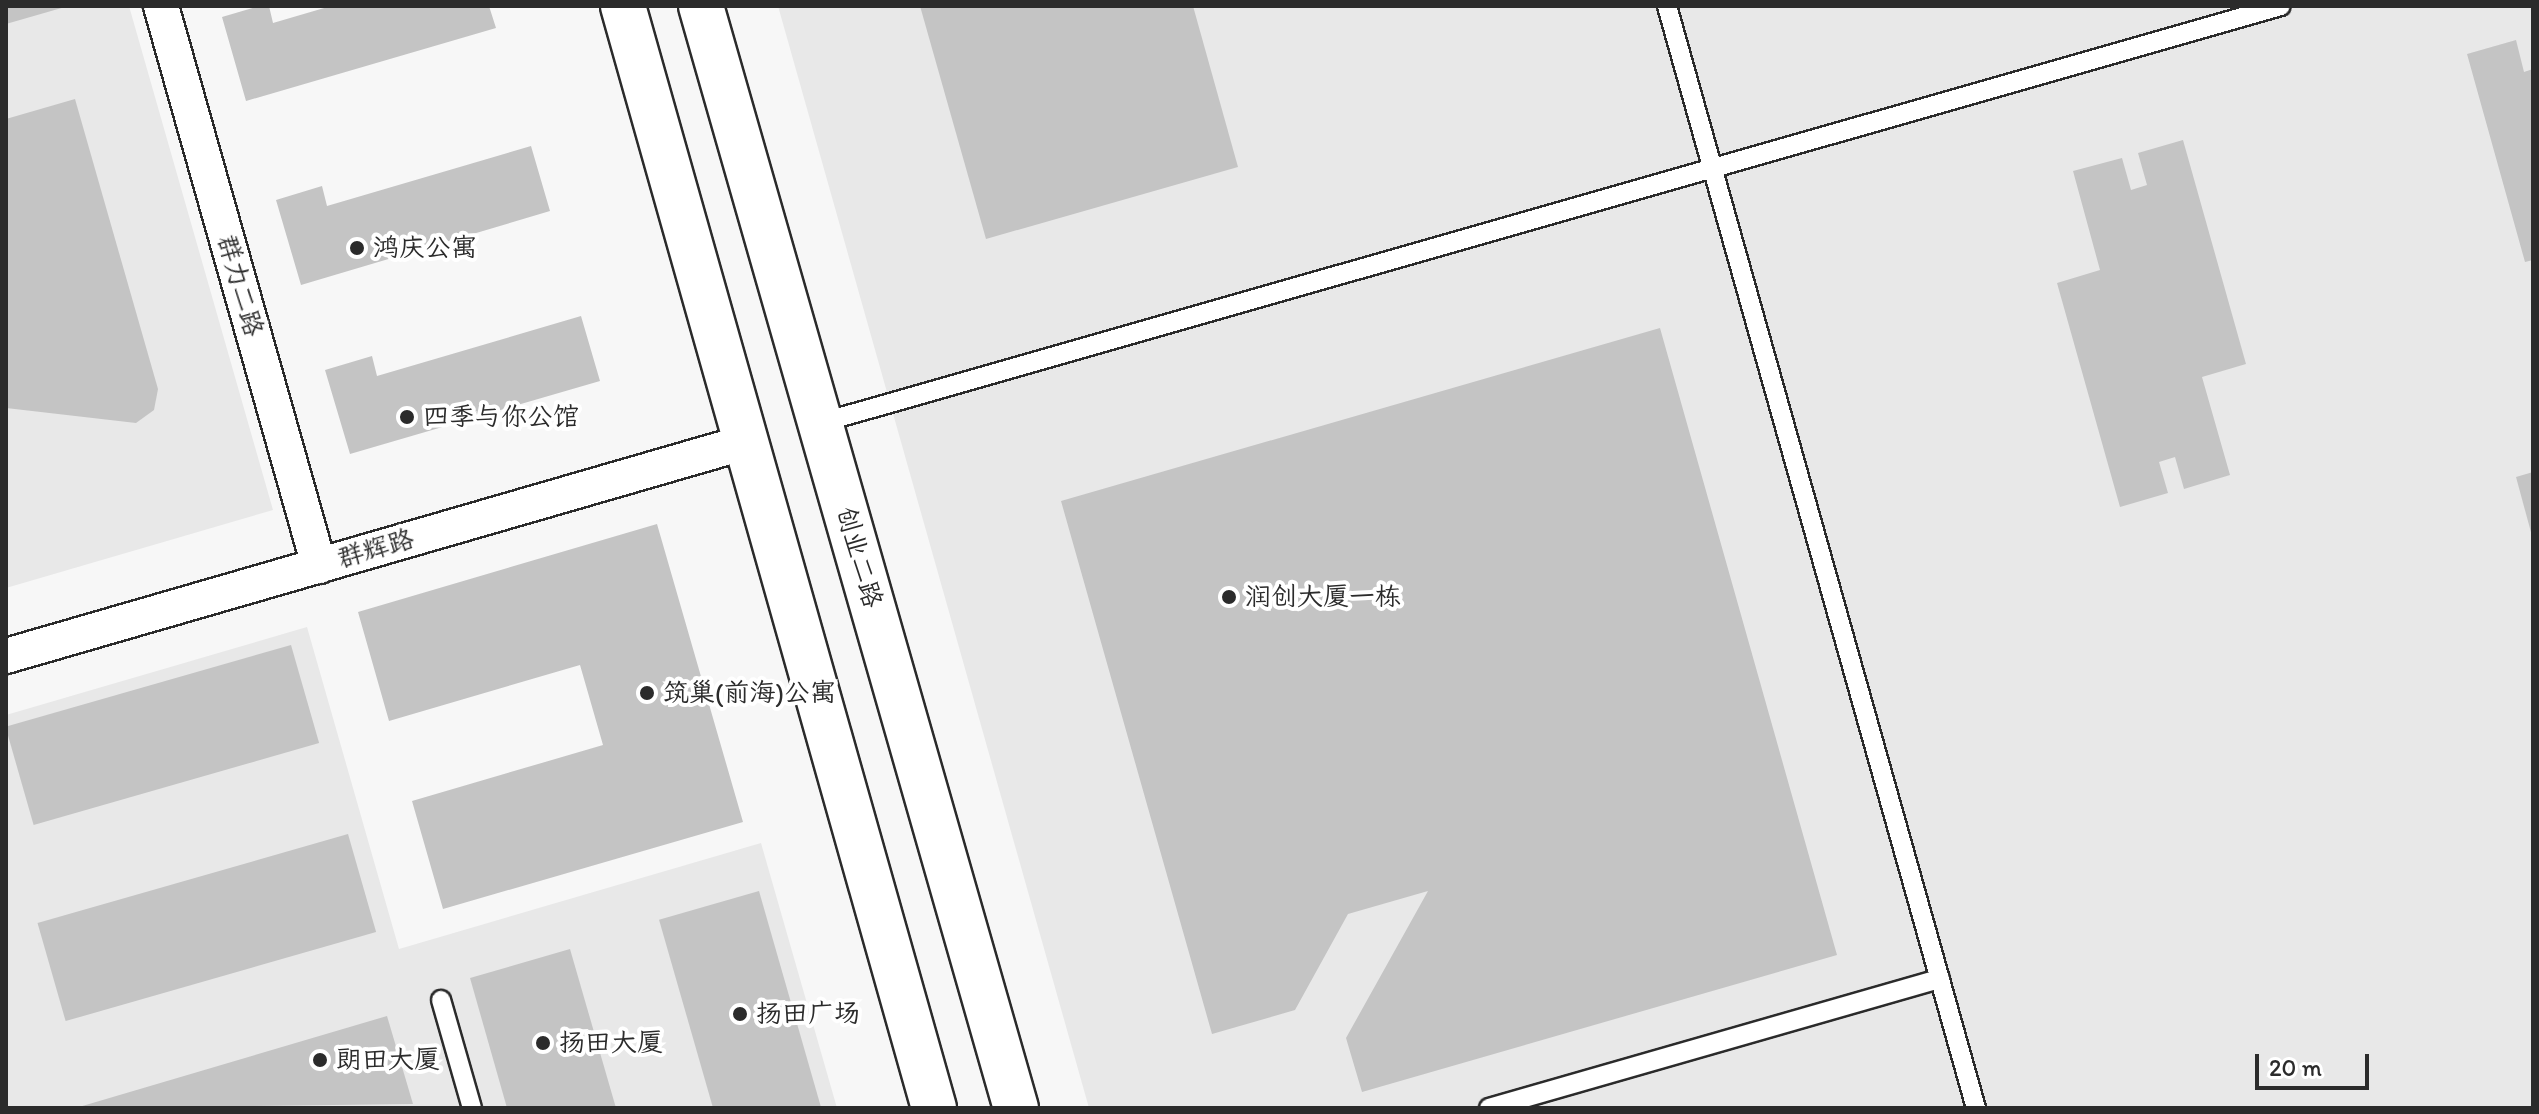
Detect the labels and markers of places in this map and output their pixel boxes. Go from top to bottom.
place label: 鸿庆公寓 [373,232,477,264]
marker: 鸿庆公寓 [348,239,366,257]
place label: 四季与你公馆 [423,401,579,433]
marker: 四季与你公馆 [398,408,416,426]
place label: 润创大厦一栋 [1245,581,1401,613]
marker: 润创大厦一栋 [1220,588,1238,606]
place label: 筑巢(前海)公寓 [663,677,836,709]
marker: 筑巢(前海)公寓 [638,684,656,702]
place label: 扬田广场 [756,998,860,1030]
marker: 扬田广场 [731,1005,749,1023]
place label: 扬田大厦 [559,1027,663,1059]
marker: 扬田大厦 [534,1034,552,1052]
place label: 朗田大厦 [336,1044,440,1076]
marker: 朗田大厦 [311,1051,329,1069]

